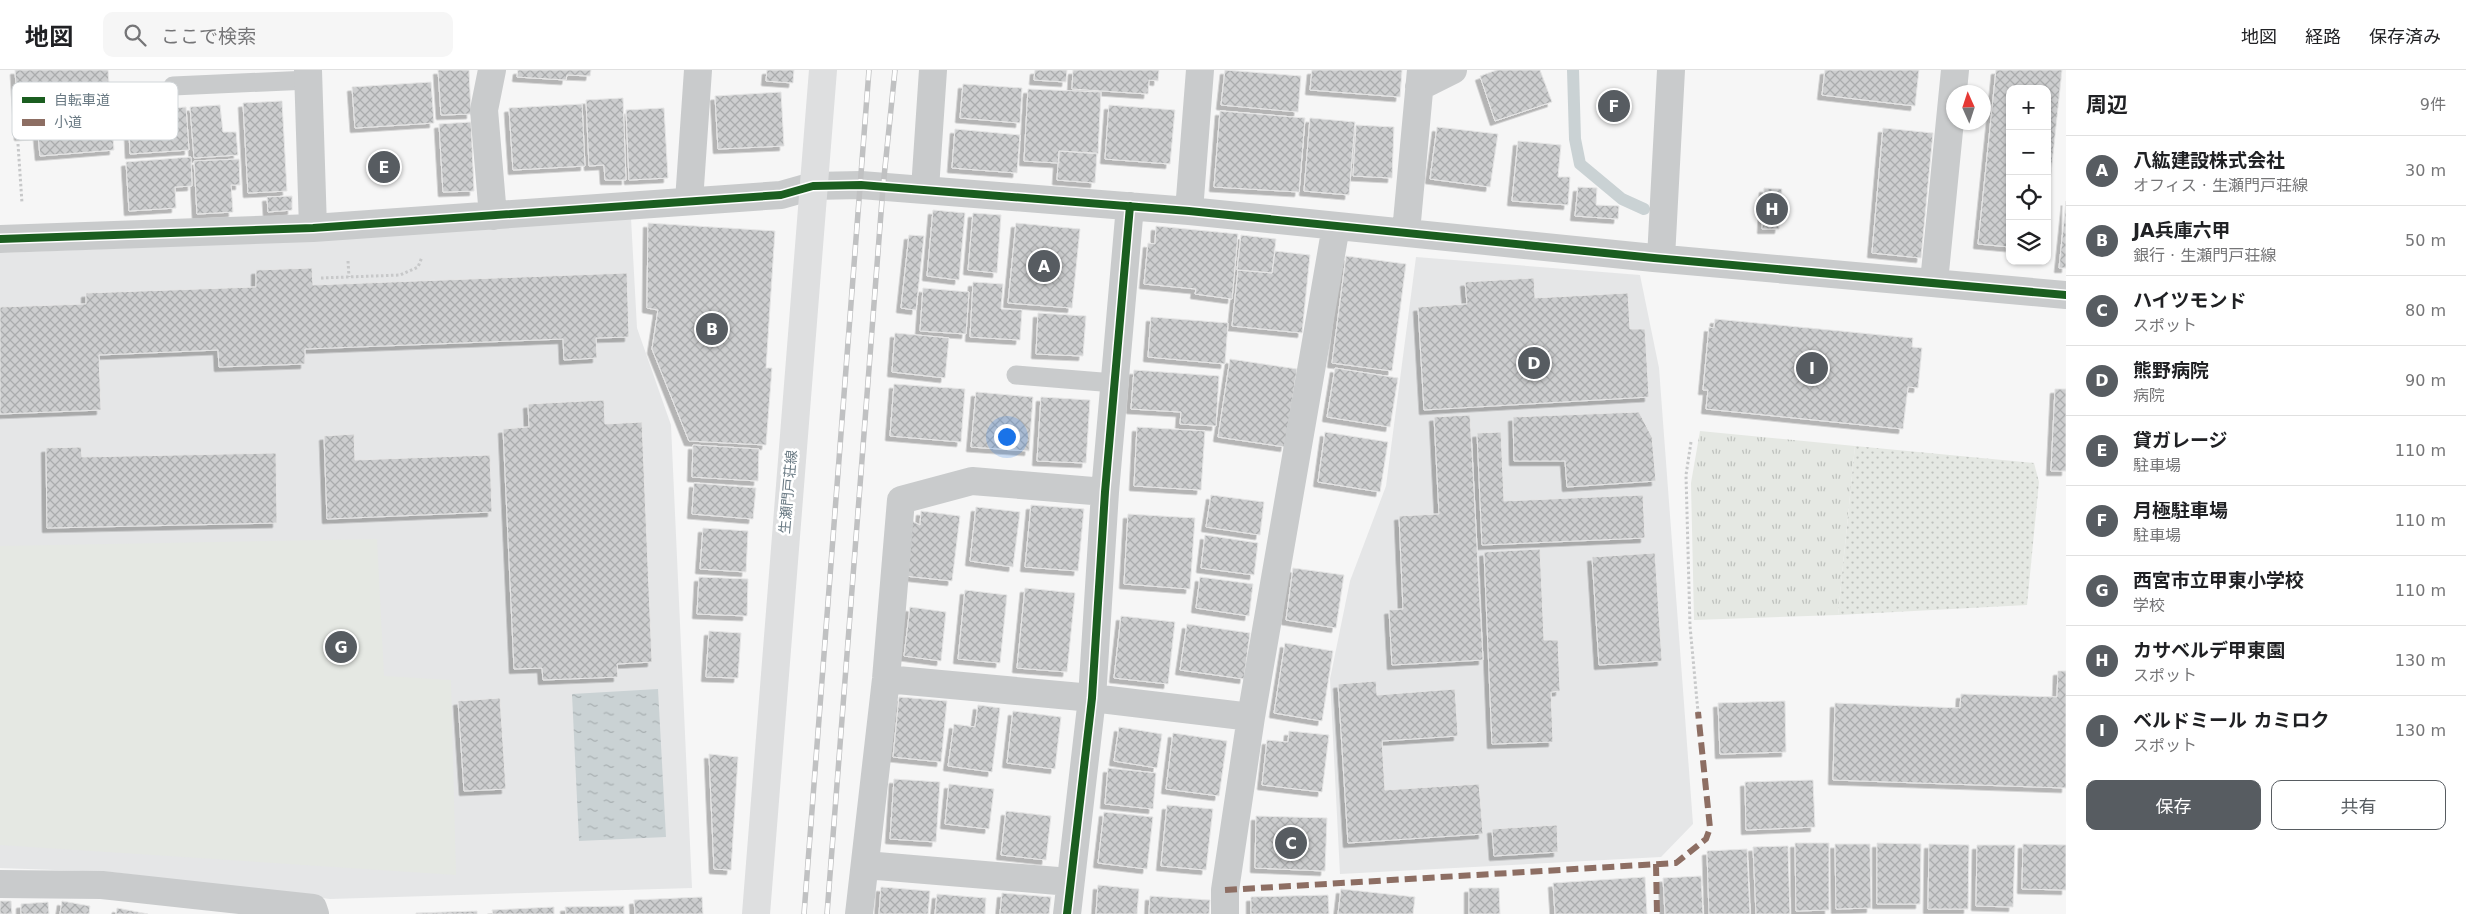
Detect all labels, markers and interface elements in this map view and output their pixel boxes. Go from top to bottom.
search box [103,12,453,57]
icon: search [121,21,149,49]
text: 地図 [25,23,73,51]
text: ここで検索 [161,25,256,47]
text: 地図 [2241,26,2277,47]
text: 経路 [2305,26,2341,47]
text: 保存済み [2369,26,2441,47]
legend [12,82,178,140]
north arrow [1946,85,1991,130]
map controls [2006,85,2051,265]
button: + [2006,85,2051,130]
pin: F [1598,87,1630,125]
text: 自転車道 [54,92,110,108]
text: 周辺 [2086,93,2128,117]
text: 9件 [2420,95,2446,114]
text: 小道 [54,114,82,130]
button: − [2006,130,2051,175]
pin: E [368,148,400,186]
text: 八紘建設株式会社 [2133,149,2285,171]
text: A [2096,161,2108,180]
text: 30 m [2405,161,2446,180]
button: locate [2006,175,2051,220]
text: オフィス · 生瀬門戸荘線 [2133,176,2308,195]
pin: H [1756,190,1788,228]
text: JA兵庫六甲 [2133,219,2231,241]
button: layers [2006,220,2051,265]
text: B [2096,231,2108,250]
text: 50 m [2405,231,2446,250]
text: 銀行 · 生瀬門戸荘線 [2133,246,2276,265]
pin: A [1028,247,1060,285]
text: ハイツモンド [2133,289,2247,311]
text: C [2096,301,2108,320]
text: 80 m [2405,301,2446,320]
pin: B [696,310,728,348]
text: スポット [2133,316,2197,335]
pin: D [1518,344,1550,382]
pin: I [1796,349,1828,387]
text: 熊野病院 [2133,359,2209,381]
text: D [2095,371,2109,390]
text: 90 m [2405,371,2446,390]
text: 病院 [2133,386,2165,405]
your location [994,424,1020,450]
text: 貸ガレージ [2133,429,2228,451]
text: E [2097,441,2107,460]
text: 110 m [2395,441,2446,460]
street label: 生瀬門戸荘線 [776,449,800,535]
text: 駐車場 [2133,456,2181,475]
text: 月極駐車場 [2133,499,2228,521]
text: F [2097,511,2107,530]
text: 110 m [2395,511,2446,530]
text: 駐車場 [2133,526,2181,545]
text: 西宮市立甲東小学校 [2133,569,2304,591]
text: G [2095,581,2109,600]
text: 110 m [2395,581,2446,600]
text: 学校 [2133,596,2165,615]
pin: G [325,628,357,666]
text: カサベルデ甲東園 [2133,639,2285,661]
text: H [2095,651,2109,670]
text: 130 m [2395,651,2446,670]
text: スポット [2133,666,2197,685]
text: ベルドミール カミロク [2133,709,2330,731]
text: I [2099,721,2105,740]
text: 130 m [2395,721,2446,740]
text: スポット [2133,736,2197,755]
button: 保存 [2086,780,2261,830]
button: 共有 [2271,780,2446,830]
pin: C [1275,824,1307,862]

